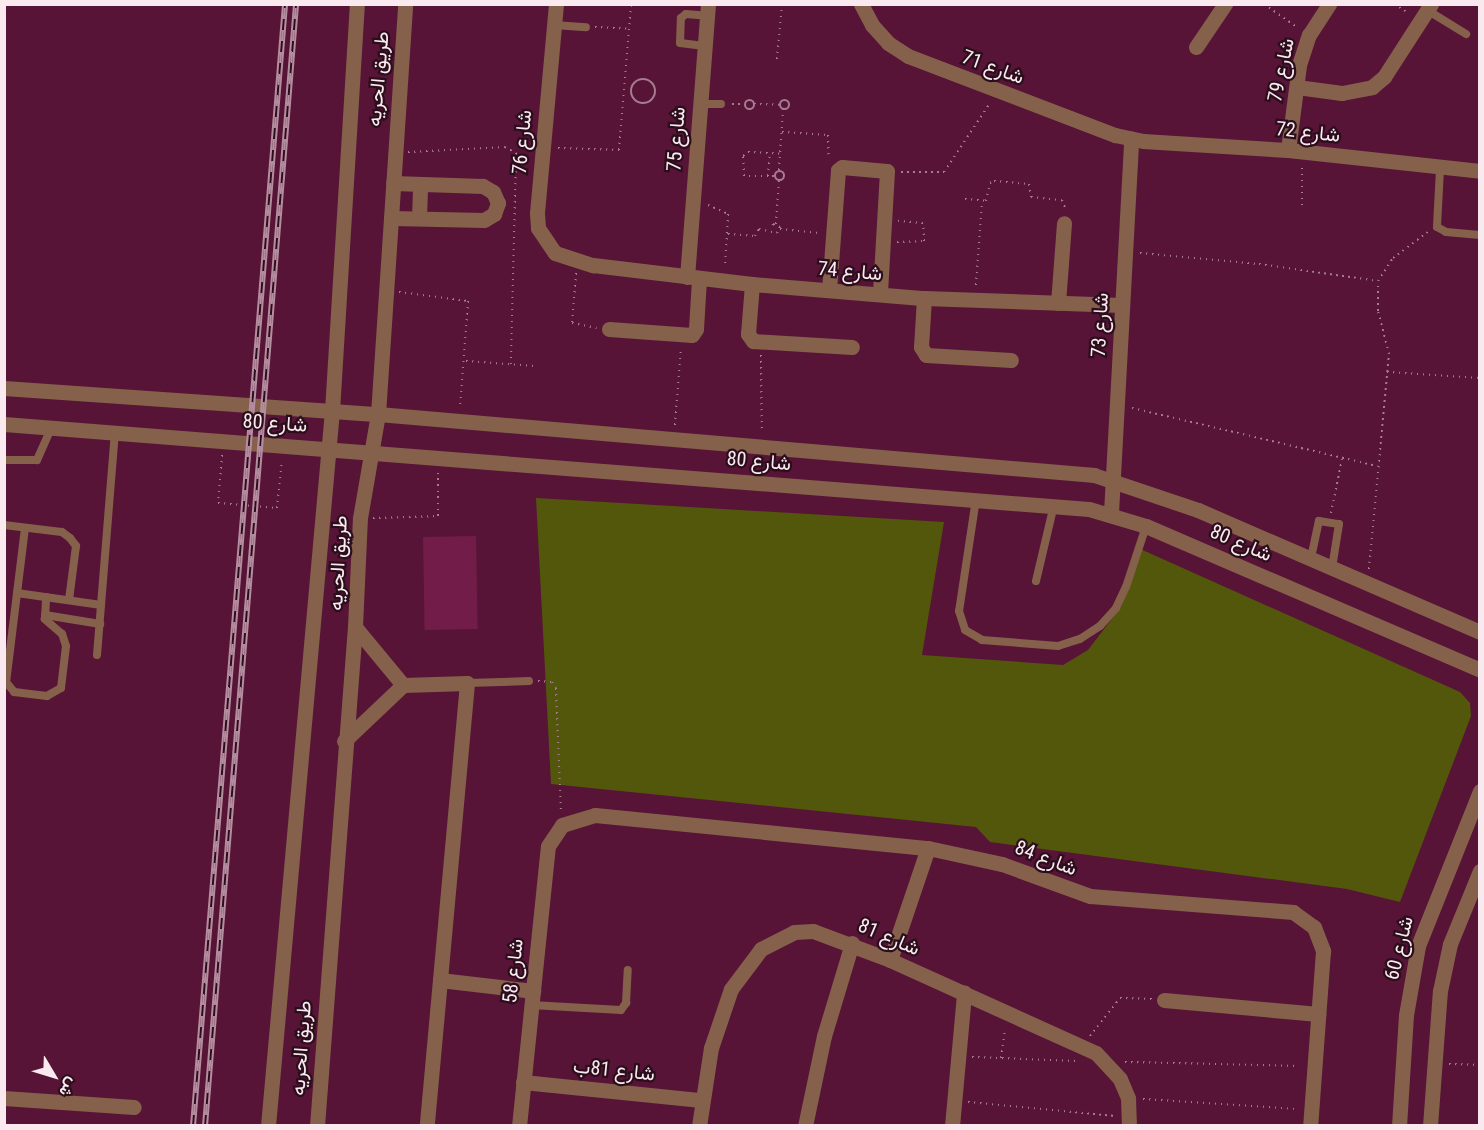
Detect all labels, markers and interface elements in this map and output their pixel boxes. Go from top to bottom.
street label: طريق الحريه [362,30,394,128]
street label: شارع 79 [1263,36,1299,104]
street label: شارع 71 [959,45,1027,89]
street label: شارع 75 [662,106,690,172]
street label: شارع 76 [507,109,537,175]
street label: شارع 72 [1275,117,1341,147]
street label: شارع 74 [817,256,883,286]
street label: شارع 73 [1086,292,1114,358]
street label: شارع 80 [242,409,308,437]
street label: شارع 80 [726,446,792,476]
street label: طريق الحريه [324,515,352,611]
street label: شارع 80 [1207,519,1275,567]
street label: شارع 84 [1012,835,1080,881]
street label: شارع 81 [855,913,923,961]
street label: شارع 60 [1380,914,1418,982]
street label: شارع 58 [498,938,528,1004]
street label: طريق الحريه [286,1000,316,1096]
north arrow [24,1046,84,1106]
street label: شارع 81ب [572,1054,656,1086]
text: ش [55,1074,82,1101]

